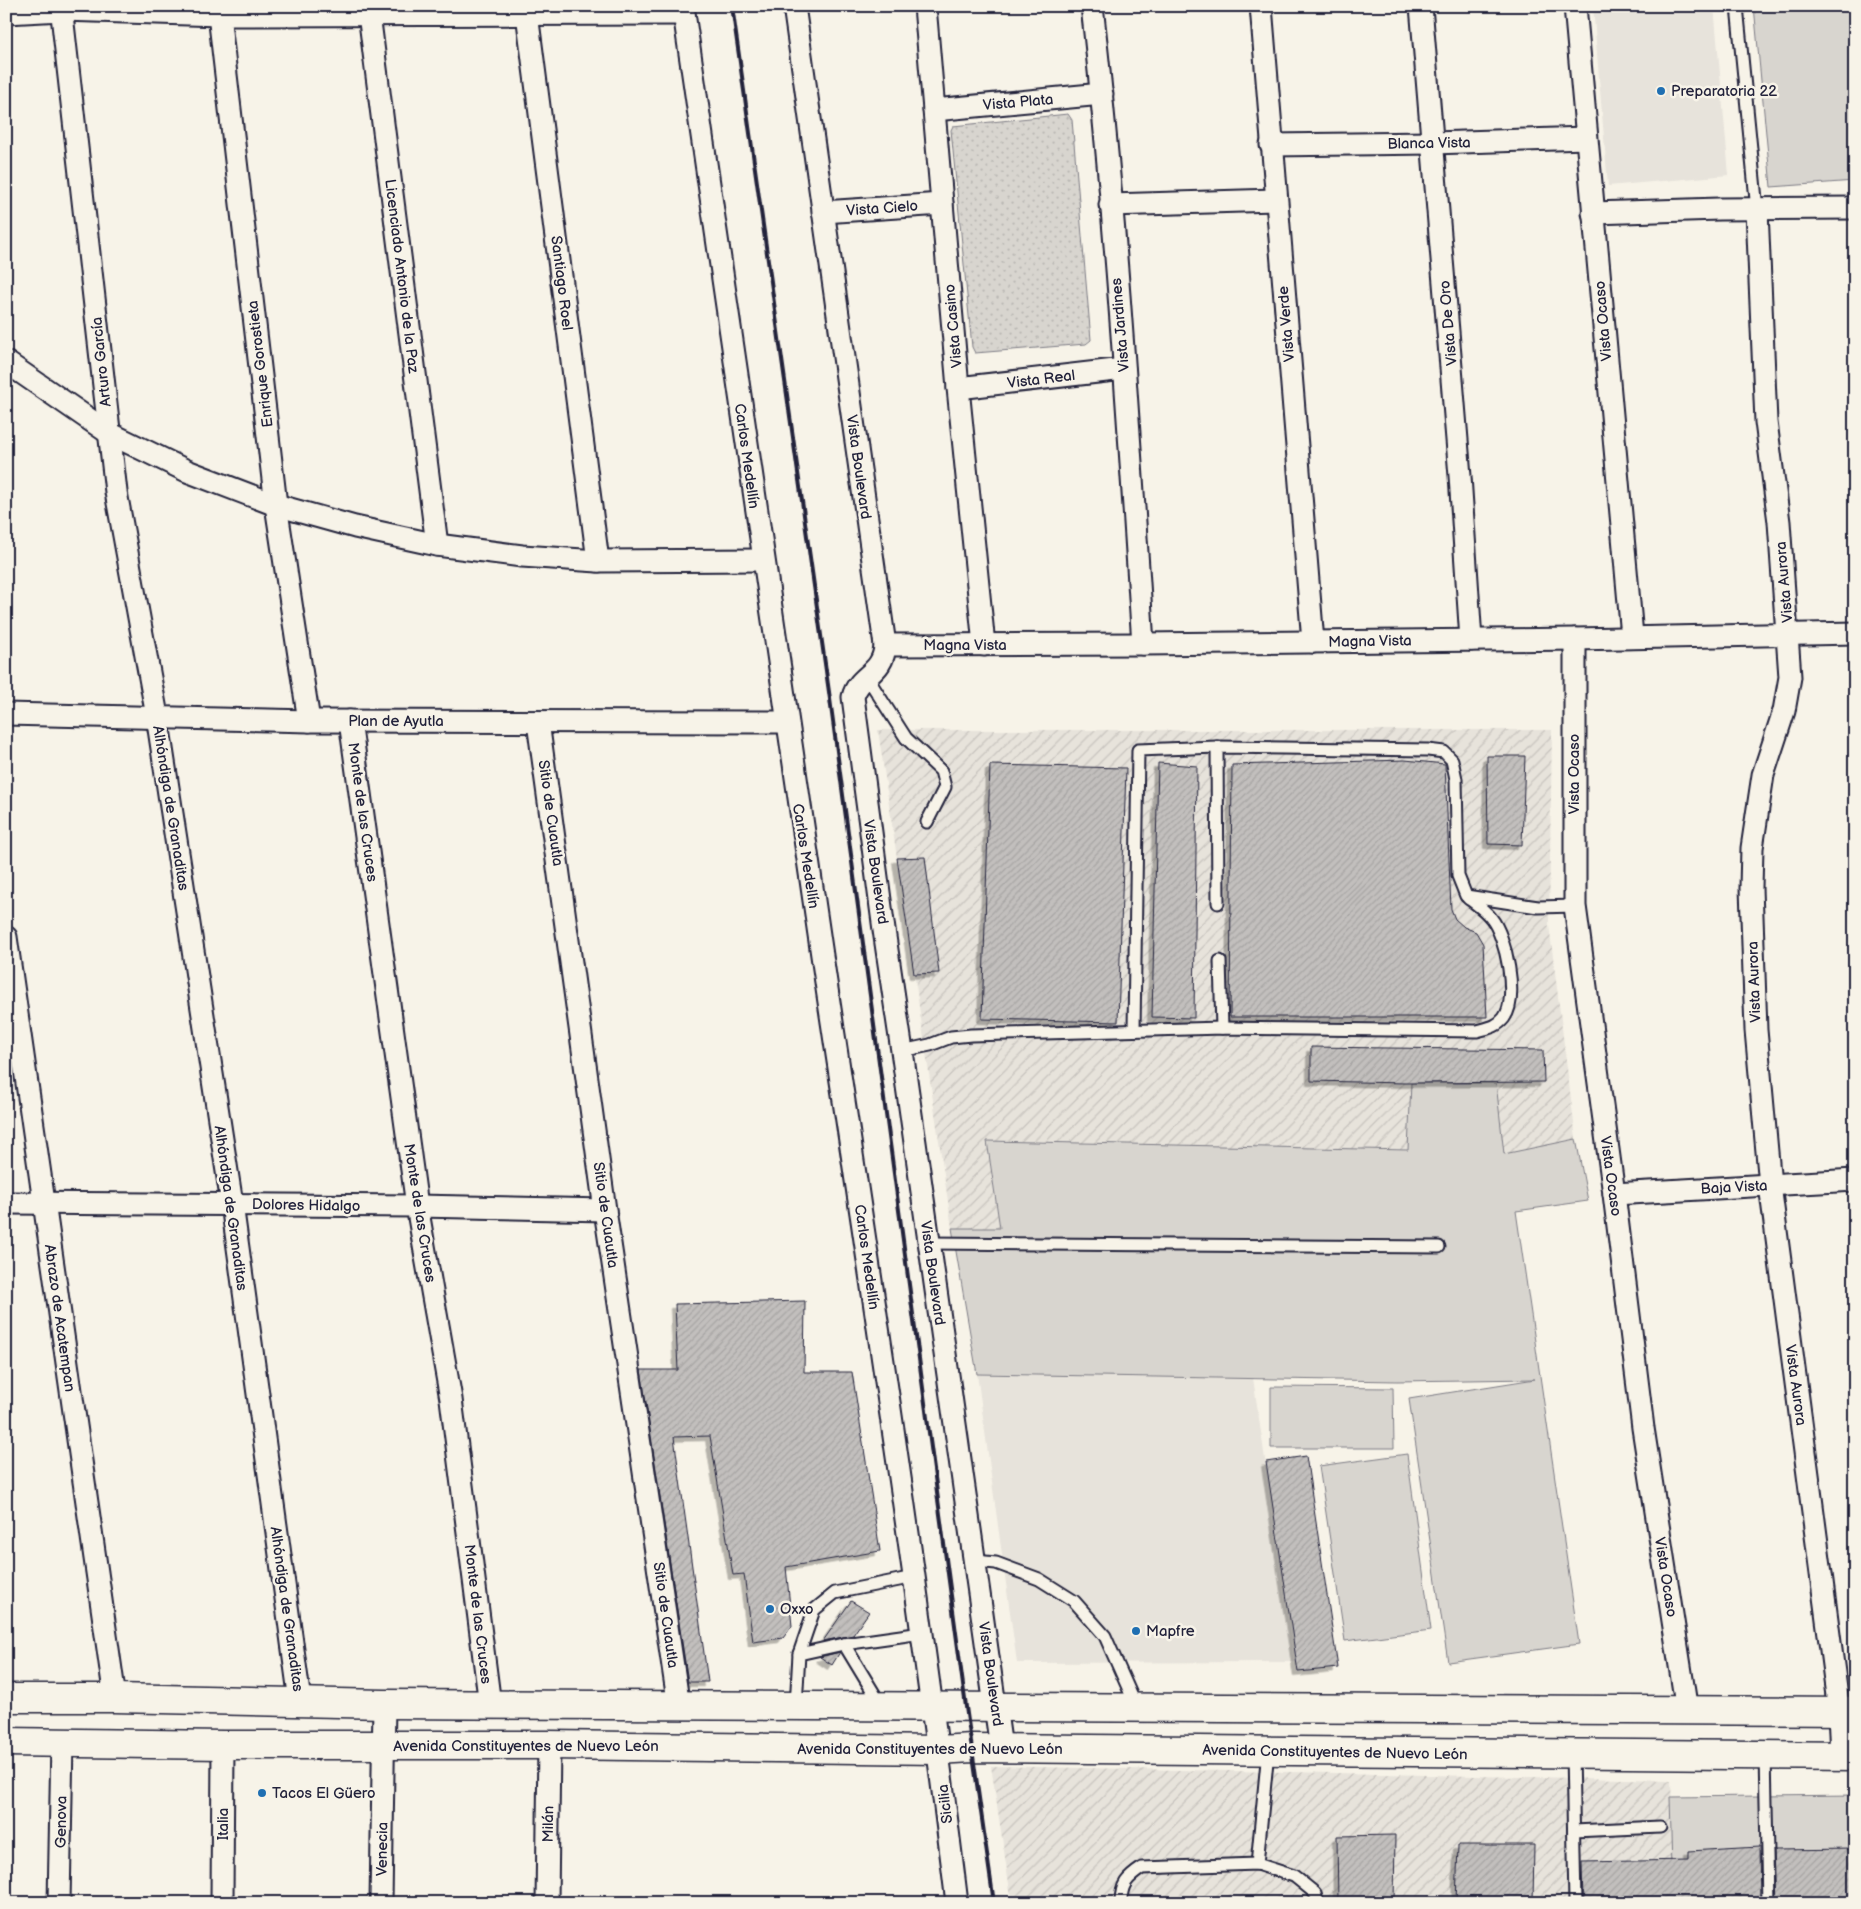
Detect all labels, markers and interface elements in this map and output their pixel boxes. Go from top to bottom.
place label: Preparatoria 22 [1671,82,1777,101]
marker: Preparatoria 22 [1655,85,1667,97]
street label: Vista Plata [982,90,1054,115]
street label: Blanca Vista [1387,133,1471,154]
street label: Licenciado Antonio de la Paz [380,178,423,375]
street label: Vista Cielo [846,197,918,220]
street label: Santiago Roel [546,235,577,332]
street label: Vista Jardines [1107,277,1134,373]
street label: Vista De Oro [1435,279,1462,366]
street label: Vista Ocaso [1591,280,1616,362]
street label: Vista Casino [940,283,967,369]
street label: Vista Verde [1274,285,1299,363]
street label: Enrique Gorostieta [243,299,278,429]
street label: Arturo García [87,316,116,408]
street label: Vista Real [1006,366,1076,393]
street label: Carlos Medellín [730,402,763,510]
street label: Vista Boulevard [842,414,875,520]
street label: Vista Aurora [1771,541,1798,623]
street label: Magna Vista [1328,631,1412,652]
street label: Magna Vista [923,636,1007,655]
street label: Plan de Ayutla [348,712,444,731]
street label: Alhóndiga de Granaditas [148,724,193,892]
street label: Vista Ocaso [1565,734,1584,814]
street label: Monte de las Cruces [343,741,382,884]
street label: Sitio de Cuautla [534,759,567,867]
street label: Carlos Medellín [788,802,823,910]
street label: Vista Boulevard [859,819,892,925]
street label: Vista Aurora [1744,941,1765,1023]
street label: Alhóndiga de Granaditas [209,1124,252,1292]
street label: Vista Ocaso [1595,1135,1626,1217]
street label: Monte de las Cruces [399,1142,440,1285]
street label: Sitio de Cuautla [589,1161,622,1269]
street label: Baja Vista [1700,1176,1768,1199]
street label: Dolores Hidalgo [252,1195,360,1216]
street label: Carlos Medellín [850,1203,883,1311]
street label: Vista Boulevard [916,1220,949,1326]
street label: Abrazo de Acatempan [40,1243,79,1393]
street label: Vista Aurora [1780,1343,1811,1427]
street label: Alhóndiga de Granaditas [265,1525,308,1693]
street label: Vista Ocaso [1650,1536,1681,1618]
street label: Monte de las Cruces [460,1543,496,1686]
street label: Sitio de Cuautla [649,1561,682,1669]
place label: Oxxo [780,1600,814,1619]
marker: Oxxo [764,1603,776,1615]
street label: Vista Boulevard [974,1621,1007,1727]
place label: Mapfre [1146,1622,1195,1641]
marker: Mapfre [1130,1625,1142,1637]
street label: Avenida Constituyentes de Nuevo León [393,1737,659,1756]
street label: Avenida Constituyentes de Nuevo León [797,1740,1063,1759]
street label: Avenida Constituyentes de Nuevo León [1202,1741,1468,1764]
street label: Sicilia [934,1783,957,1825]
place label: Tacos El Güero [272,1784,375,1803]
marker: Tacos El Güero [256,1787,268,1799]
street label: Genova [52,1796,71,1848]
street label: Milán [539,1806,558,1842]
street label: Italia [214,1808,233,1840]
street label: Venecia [373,1822,392,1876]

